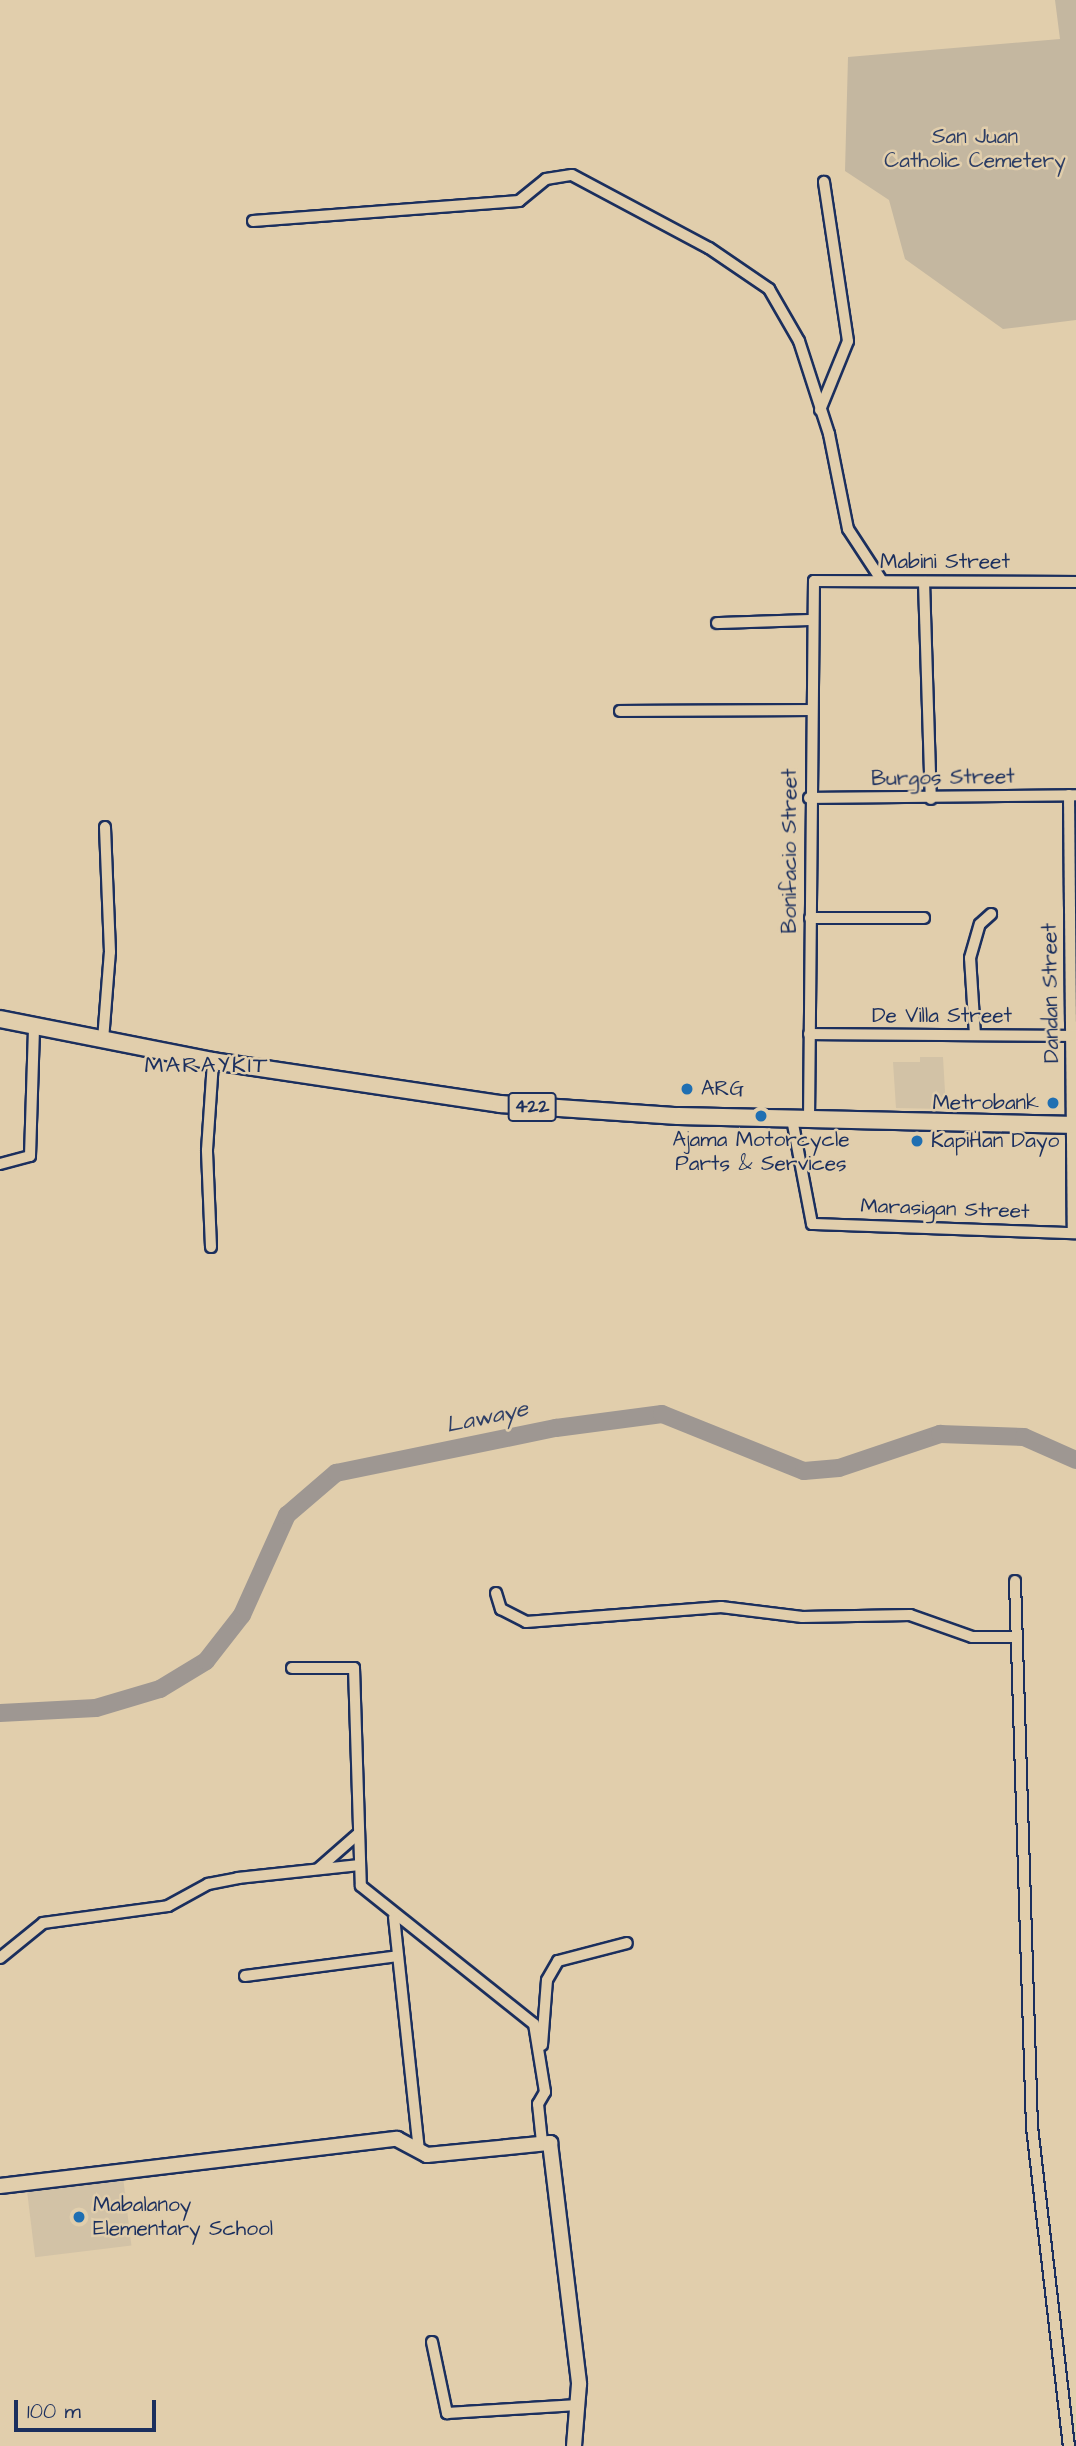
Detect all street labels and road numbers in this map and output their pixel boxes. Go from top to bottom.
street label: Mabini Street [880,549,1010,575]
street label: Burgos Street [871,764,1015,792]
street label: Bonifacio Street [777,768,803,934]
street label: Dandan Street [1037,923,1065,1063]
street label: De Villa Street [872,1003,1012,1029]
road number: 422 [508,1092,556,1122]
street label: Marasigan Street [860,1193,1030,1225]

